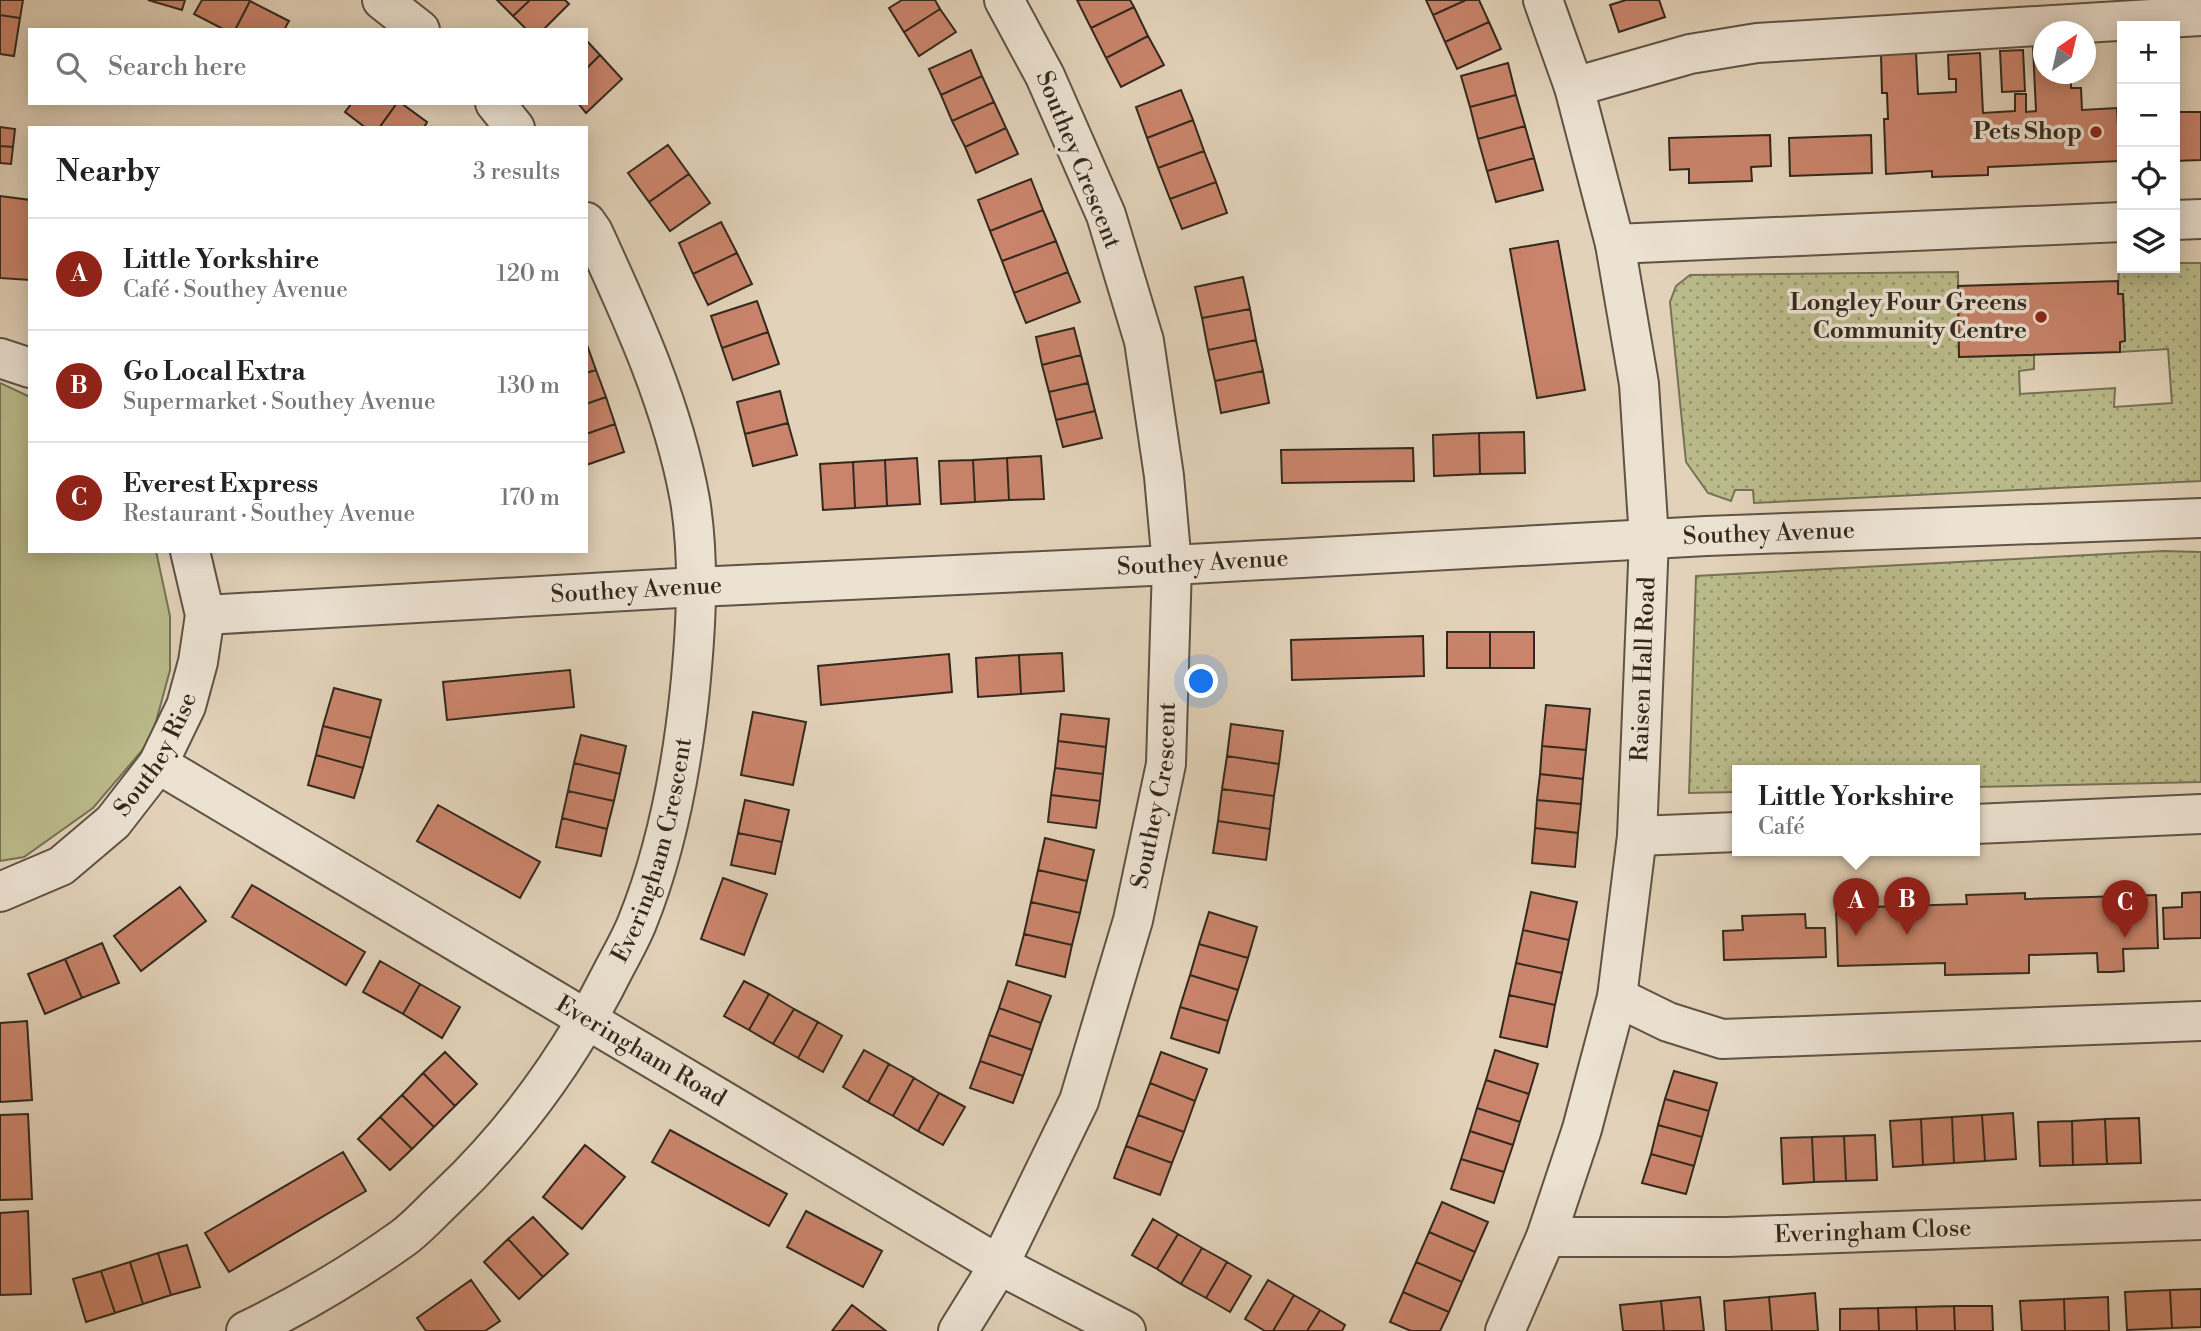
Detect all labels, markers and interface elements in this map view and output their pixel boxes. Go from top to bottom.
north arrow [2033,21,2096,84]
map controls [2117,21,2180,273]
button: + [2117,21,2180,84]
search box [28,28,588,105]
icon: search [52,48,90,86]
text: Search here [108,51,247,83]
street label: Southey Crescent [1029,67,1127,254]
button: − [2117,84,2180,147]
place label: Pets Shop [1973,117,2082,147]
marker: Pets Shop [2088,124,2104,140]
button: locate [2117,147,2180,210]
text: Nearby [56,153,160,191]
text: 3 results [473,158,560,186]
button: layers [2117,210,2180,273]
text: Little Yorkshire [123,244,319,276]
text: A [71,260,87,288]
text: 120 m [496,260,560,288]
text: Café · Southey Avenue [123,276,348,304]
place label: Longley Four Greens Community Centre [1790,288,2027,346]
marker: Longley Four Greens Community Centre [2033,309,2049,325]
text: Go Local Extra [123,356,306,388]
text: B [70,372,88,400]
text: 130 m [497,372,560,400]
text: Supermarket · Southey Avenue [123,388,436,416]
text: Everest Express [123,468,318,500]
text: C [71,484,87,512]
text: 170 m [500,484,560,512]
text: Restaurant · Southey Avenue [123,500,415,528]
street label: Southey Avenue [1682,516,1855,552]
street label: Southey Avenue [1116,544,1289,583]
street label: Southey Avenue [550,571,723,610]
street label: Raisen Hall Road [1625,576,1662,763]
your location [1184,664,1218,698]
street label: Southey Rise [108,690,204,823]
street label: Southey Crescent [1125,701,1183,891]
street label: Everingham Crescent [605,735,699,968]
popup [1732,765,1980,856]
text: Little Yorkshire [1758,781,1954,813]
text: Café [1758,813,1805,841]
pin: B [1884,877,1930,935]
pin: A [1833,878,1879,936]
pin: C [2102,880,2148,938]
street label: Everingham Road [550,989,732,1114]
street label: Everingham Close [1774,1213,1972,1250]

